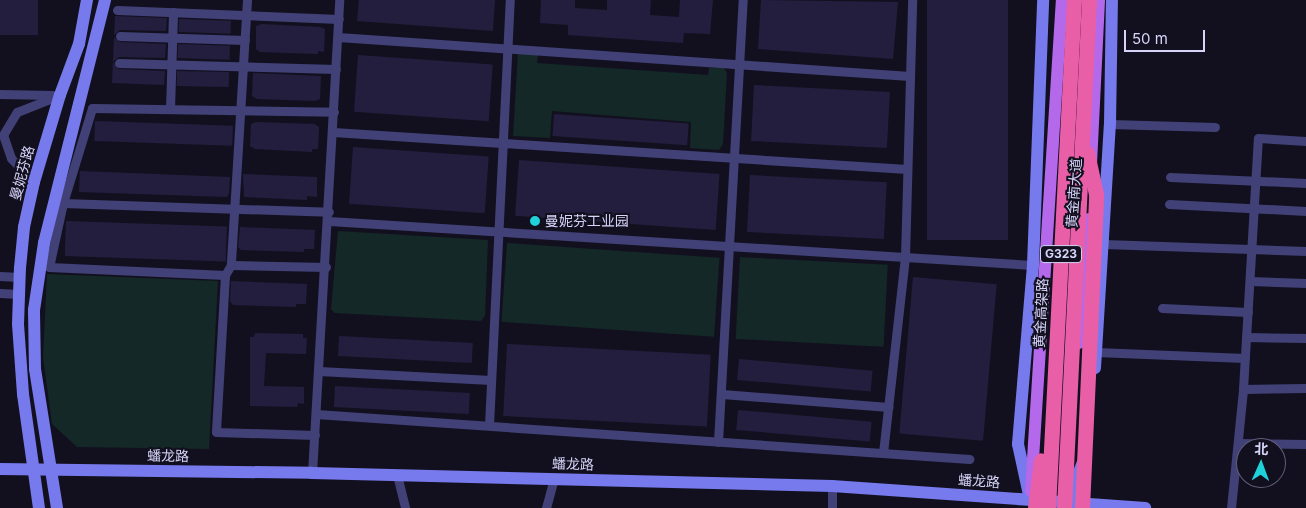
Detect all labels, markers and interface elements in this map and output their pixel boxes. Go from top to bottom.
scale bar [1126,20,1207,52]
text: 50 m [1132,29,1168,48]
street label: 曼妮芬路 [7,144,37,202]
street label: 黄金南大道 [1063,157,1085,229]
place label: 曼妮芬工业园 [545,213,629,229]
marker: 曼妮芬工业园 [529,215,541,227]
road number: G323 [1040,244,1082,264]
street label: 黄金高架路 [1031,278,1051,348]
north arrow [1236,438,1286,488]
text: 北 [1254,440,1269,457]
street label: 蟠龙路 [147,447,189,465]
street label: 蟠龙路 [552,455,594,473]
street label: 蟠龙路 [957,471,1001,491]

